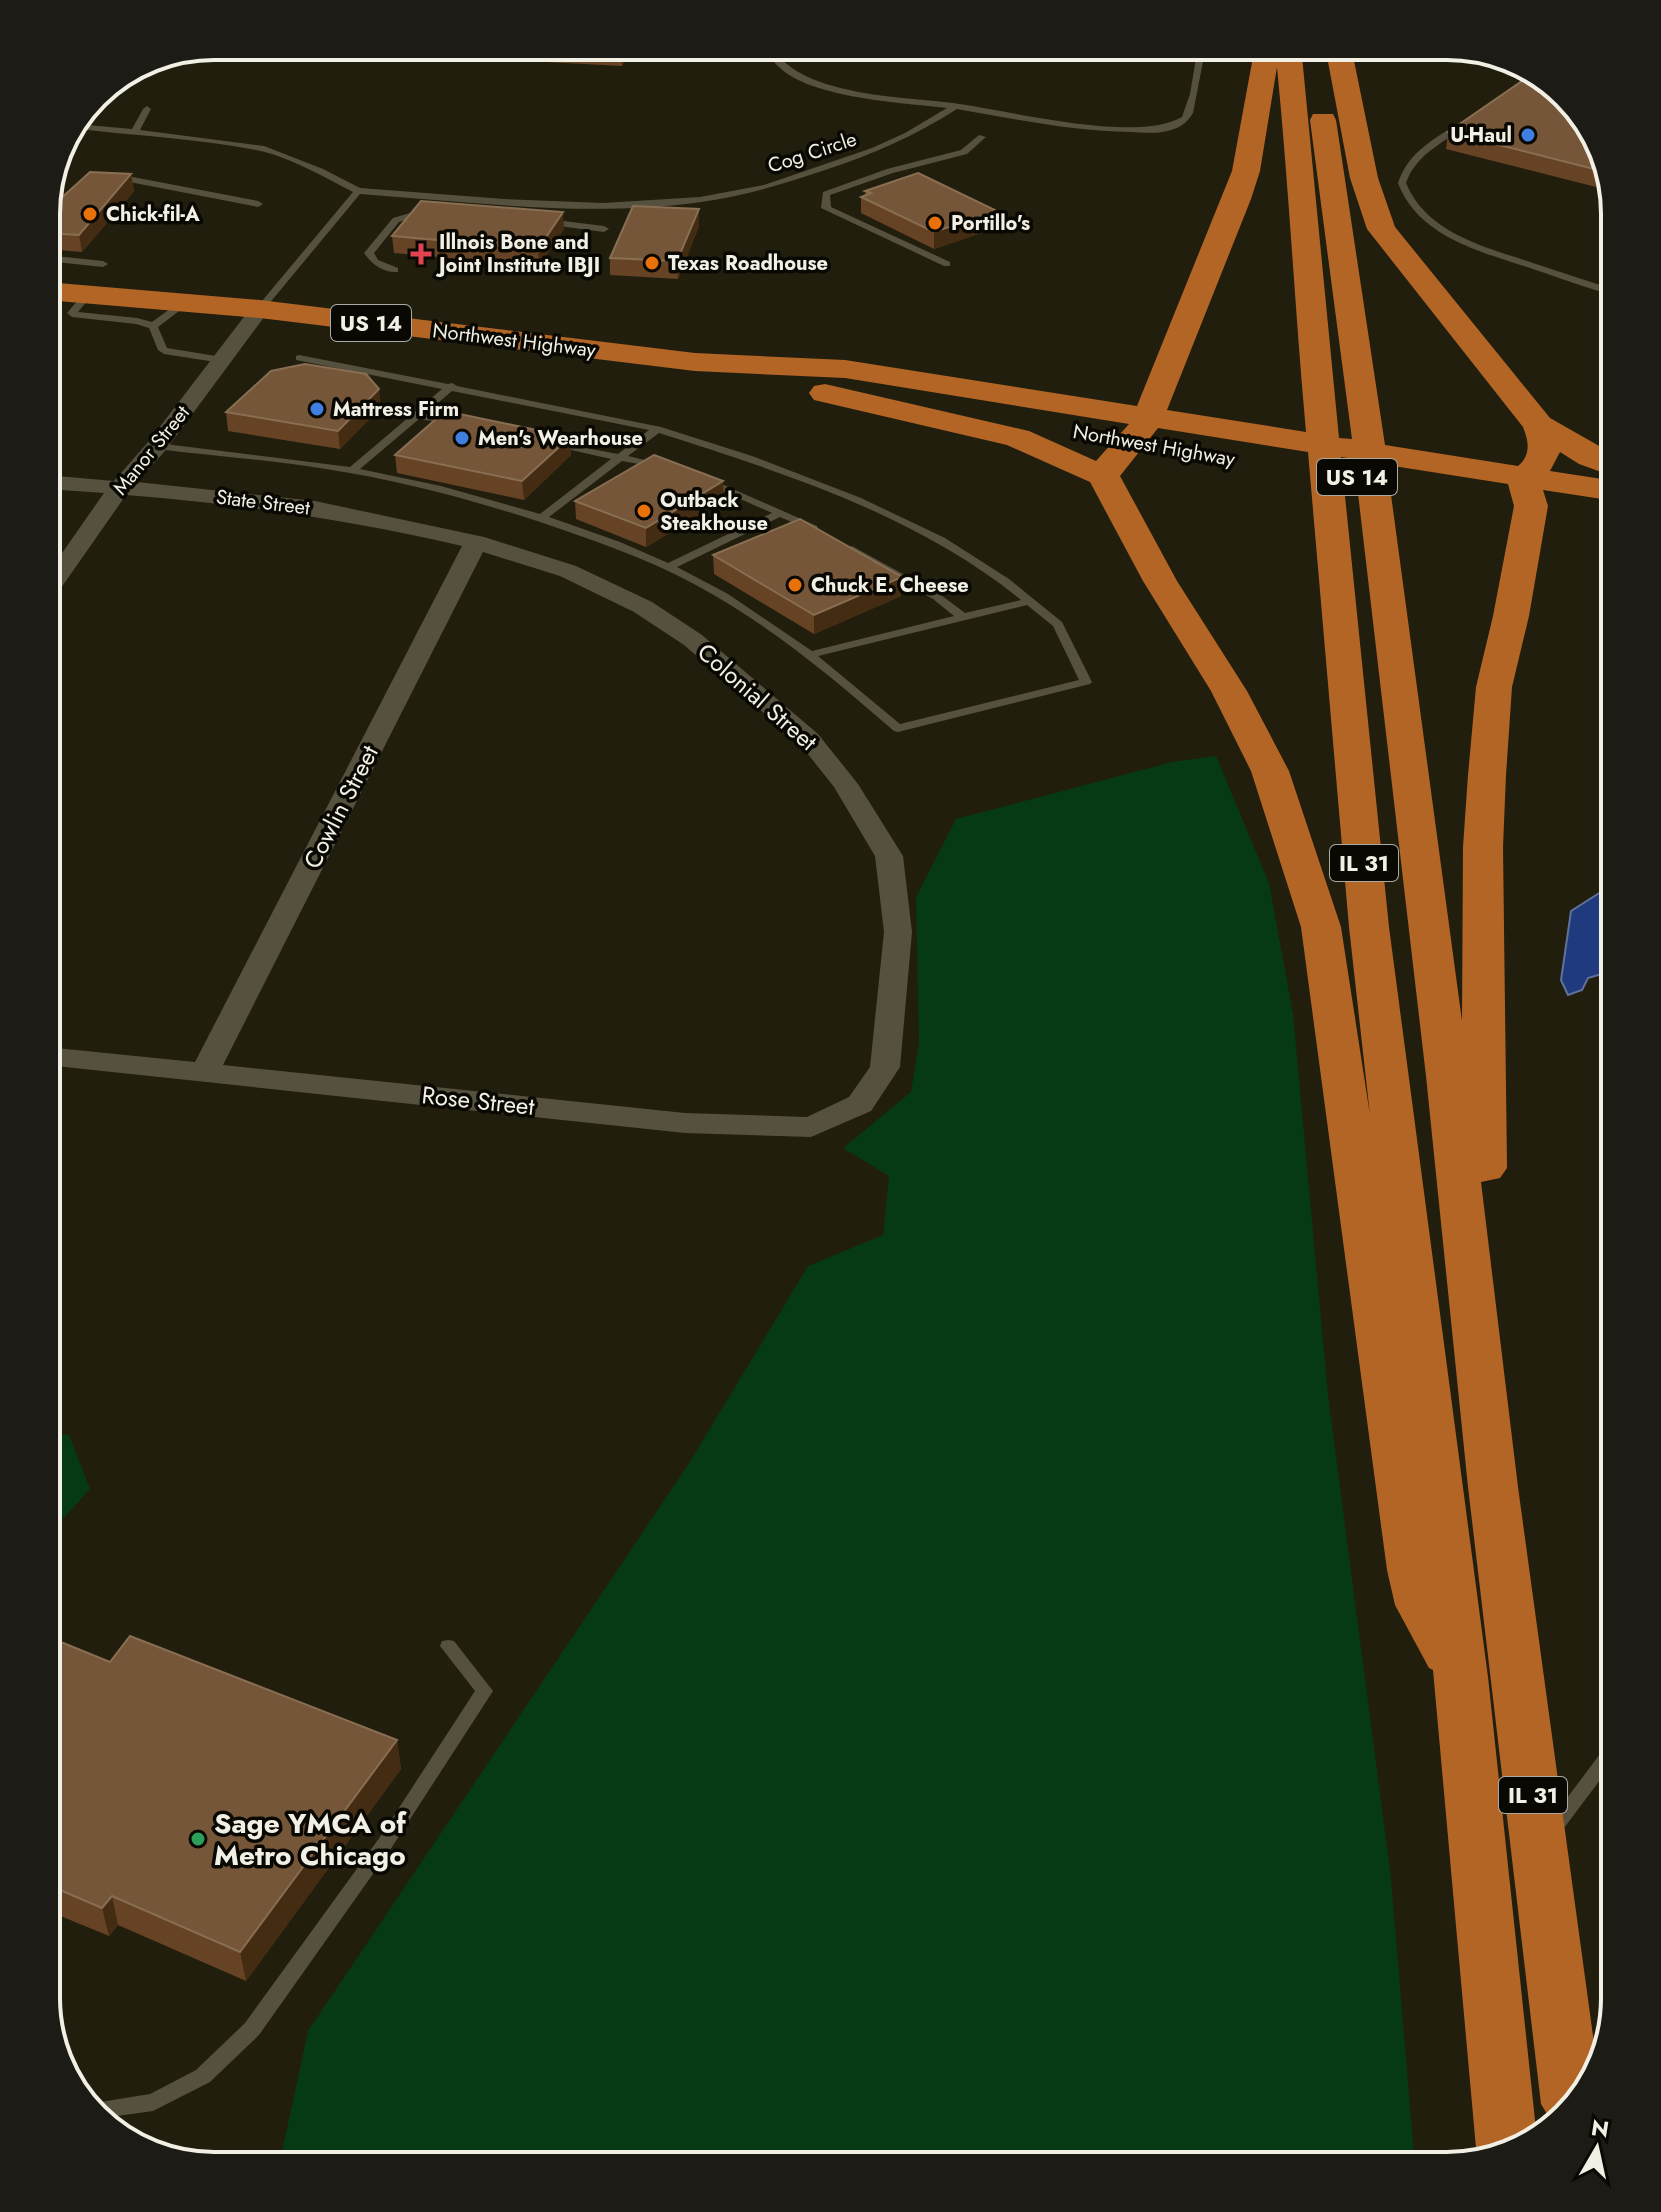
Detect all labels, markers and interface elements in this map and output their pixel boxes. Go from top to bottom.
place label: U-Haul [1450,121,1512,150]
street label: Cog Circle [764,124,860,180]
marker: U-Haul [1519,126,1537,144]
place label: Chick-fil-A [106,200,200,229]
marker: Chick-fil-A [81,205,99,223]
place label: Portillo's [951,209,1030,238]
marker: Portillo's [926,214,944,232]
place label: Illnois Bone and Joint Institute IBJI [435,228,600,280]
marker: Illnois Bone and Joint Institute IBJI [410,243,432,265]
place label: Texas Roadhouse [668,249,828,278]
marker: Texas Roadhouse [643,254,661,272]
road number: US 14 [331,305,411,341]
street label: Northwest Highway [431,316,597,365]
place label: Mattress Firm [333,395,459,424]
street label: Manor Street [106,399,197,501]
marker: Mattress Firm [308,400,326,418]
street label: Northwest Highway [1071,417,1237,474]
place label: Men's Wearhouse [478,424,643,453]
marker: Men's Wearhouse [453,429,471,447]
road number: US 14 [1317,459,1397,495]
street label: State Street [214,482,312,523]
place label: Outback Steakhouse [660,486,768,538]
marker: Outback Steakhouse [635,502,653,520]
place label: Chuck E. Cheese [811,571,969,600]
marker: Chuck E. Cheese [786,576,804,594]
street label: Colonial Street [690,635,825,759]
street label: Cowlin Street [294,739,387,875]
road number: IL 31 [1330,845,1398,881]
street label: Rose Street [420,1077,536,1124]
road number: IL 31 [1499,1777,1567,1813]
place label: Sage YMCA of Metro Chicago [214,1803,407,1876]
marker: Sage YMCA of Metro Chicago [189,1830,207,1848]
north arrow [1557,2108,1637,2188]
text: N [1589,2111,1611,2145]

